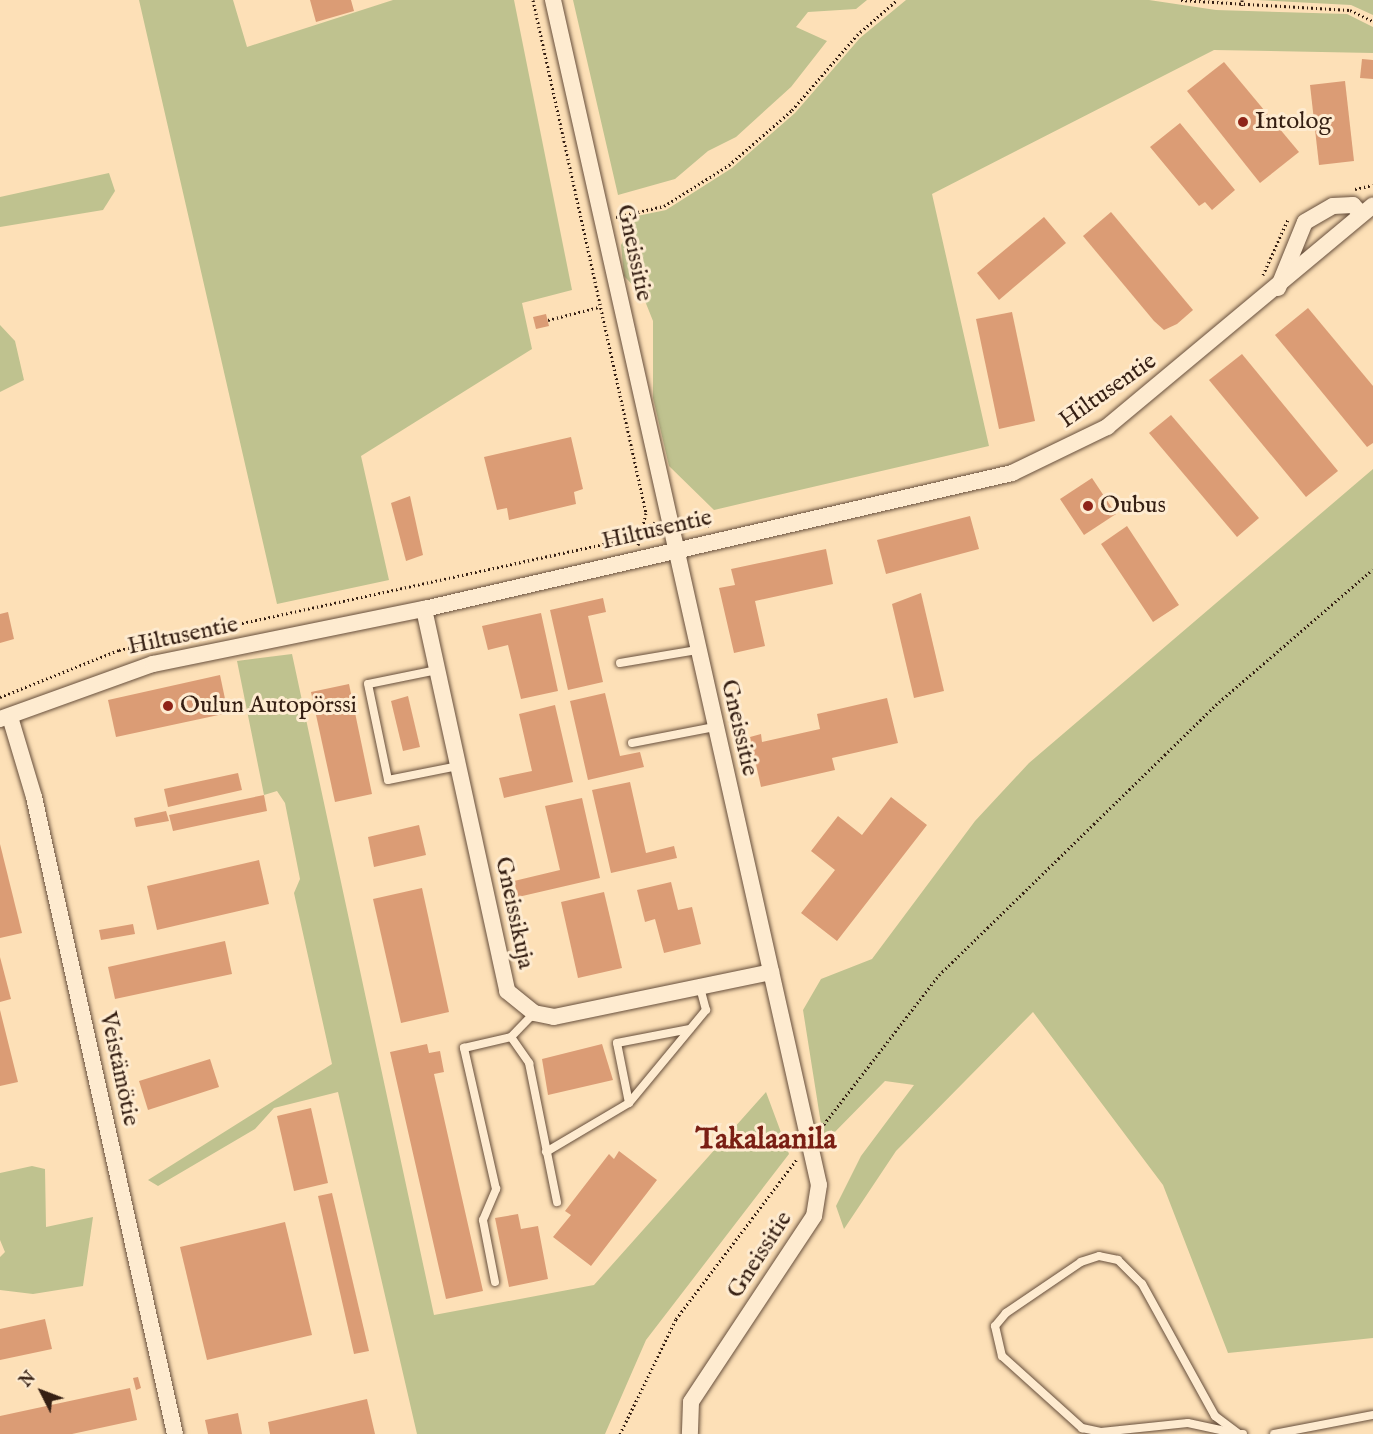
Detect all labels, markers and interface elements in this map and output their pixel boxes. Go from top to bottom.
place label: Intolog [1255,108,1331,136]
marker: Intolog [1236,115,1250,129]
street label: Gneissitie [610,202,658,304]
street label: Hiltusentie [1054,347,1162,435]
place label: Oubus [1100,492,1166,520]
marker: Oubus [1081,499,1095,513]
street label: Hiltusentie [599,503,715,557]
street label: Hiltusentie [125,610,241,662]
street label: Gneissitie [714,677,764,779]
place label: Oulun Autopörssi [180,692,357,720]
marker: Oulun Autopörssi [161,699,175,713]
street label: Gneissikuja [488,854,540,972]
street label: Veistämötie [93,1009,145,1129]
district label: Takalaanila [696,1122,836,1158]
street label: Gneissitie [721,1206,799,1304]
north arrow [12,1362,72,1422]
text: N [17,1368,41,1392]

